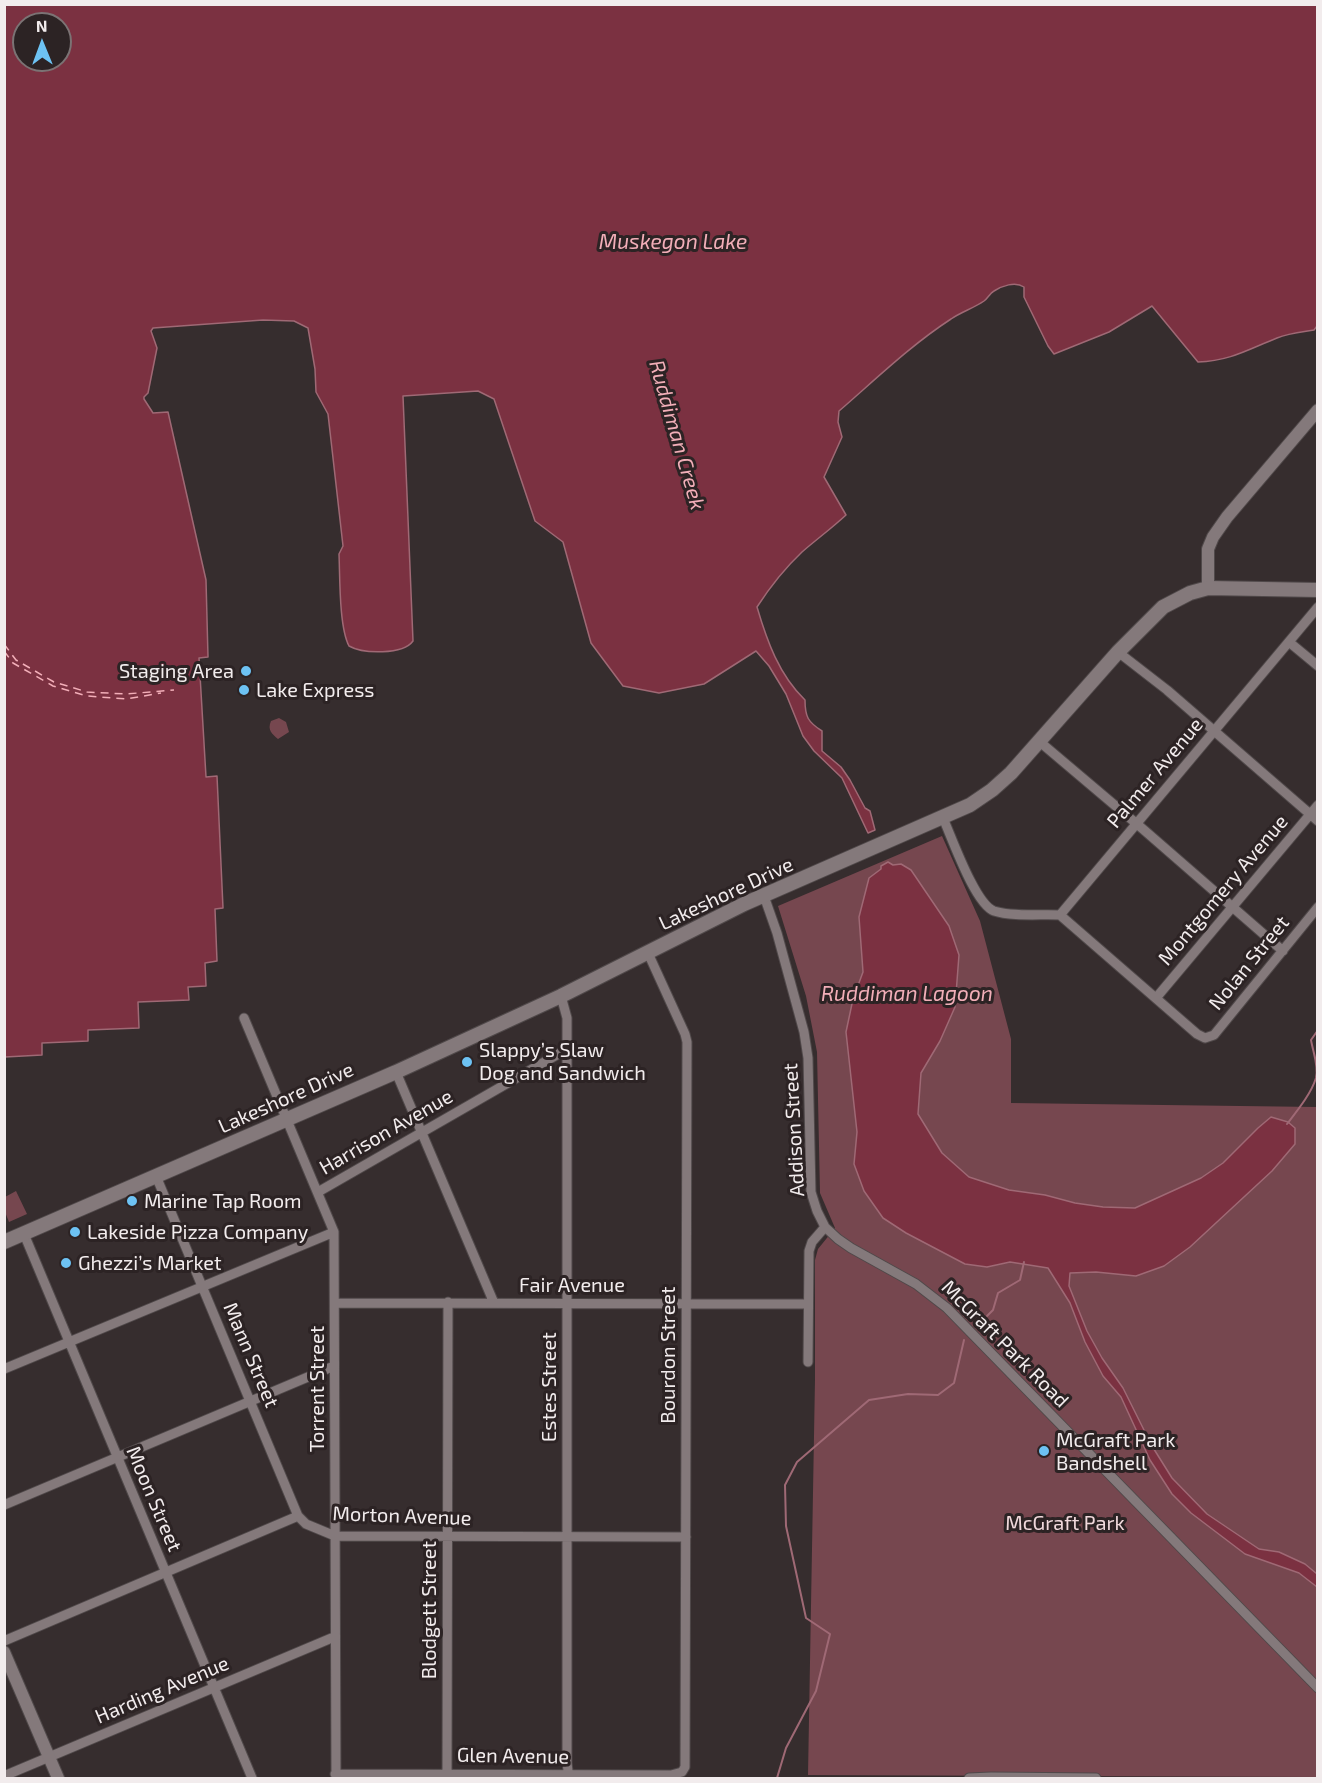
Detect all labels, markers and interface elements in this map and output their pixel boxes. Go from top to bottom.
north arrow [12,12,72,72]
text: N [36,16,48,35]
water label: Muskegon Lake [599,229,747,255]
water label: Ruddiman Creek [644,357,710,513]
place label: Staging Area [119,659,234,683]
marker: Staging Area [239,664,253,678]
place label: Lake Express [256,678,375,702]
marker: Lake Express [237,683,251,697]
street label: Palmer Avenue [1102,713,1208,833]
street label: Montgomery Avenue [1153,810,1293,970]
street label: Lakeshore Drive [655,852,797,936]
street label: Nolan Street [1204,911,1294,1015]
water label: Ruddiman Lagoon [821,981,993,1007]
place label: Slappy’s Slaw Dog and Sandwich [479,1038,646,1085]
marker: Slappy’s Slaw Dog and Sandwich [460,1055,474,1069]
street label: Lakeshore Drive [215,1057,357,1139]
street label: Addison Street [779,1063,809,1197]
street label: Harrison Avenue [315,1084,457,1180]
place label: Marine Tap Room [144,1189,302,1213]
marker: Marine Tap Room [125,1194,139,1208]
place label: Lakeside Pizza Company [87,1220,308,1244]
marker: Lakeside Pizza Company [68,1225,82,1239]
place label: Ghezzi’s Market [78,1251,222,1275]
marker: Ghezzi’s Market [59,1256,73,1270]
street label: Fair Avenue [519,1273,625,1297]
street label: McGraft Park Road [936,1275,1074,1413]
street label: Bourdon Street [656,1286,680,1424]
street label: Mann Street [218,1299,284,1411]
street label: Torrent Street [305,1326,329,1452]
street label: Estes Street [537,1332,561,1442]
place label: McGraft Park Bandshell [1056,1428,1175,1475]
street label: Moon Street [121,1443,187,1555]
marker: McGraft Park Bandshell [1037,1444,1051,1458]
street label: Morton Avenue [332,1502,472,1530]
park label: McGraft Park [1005,1511,1125,1535]
street label: Blodgett Street [417,1541,441,1679]
street label: Harding Avenue [92,1651,232,1729]
street label: Glen Avenue [457,1743,569,1769]

